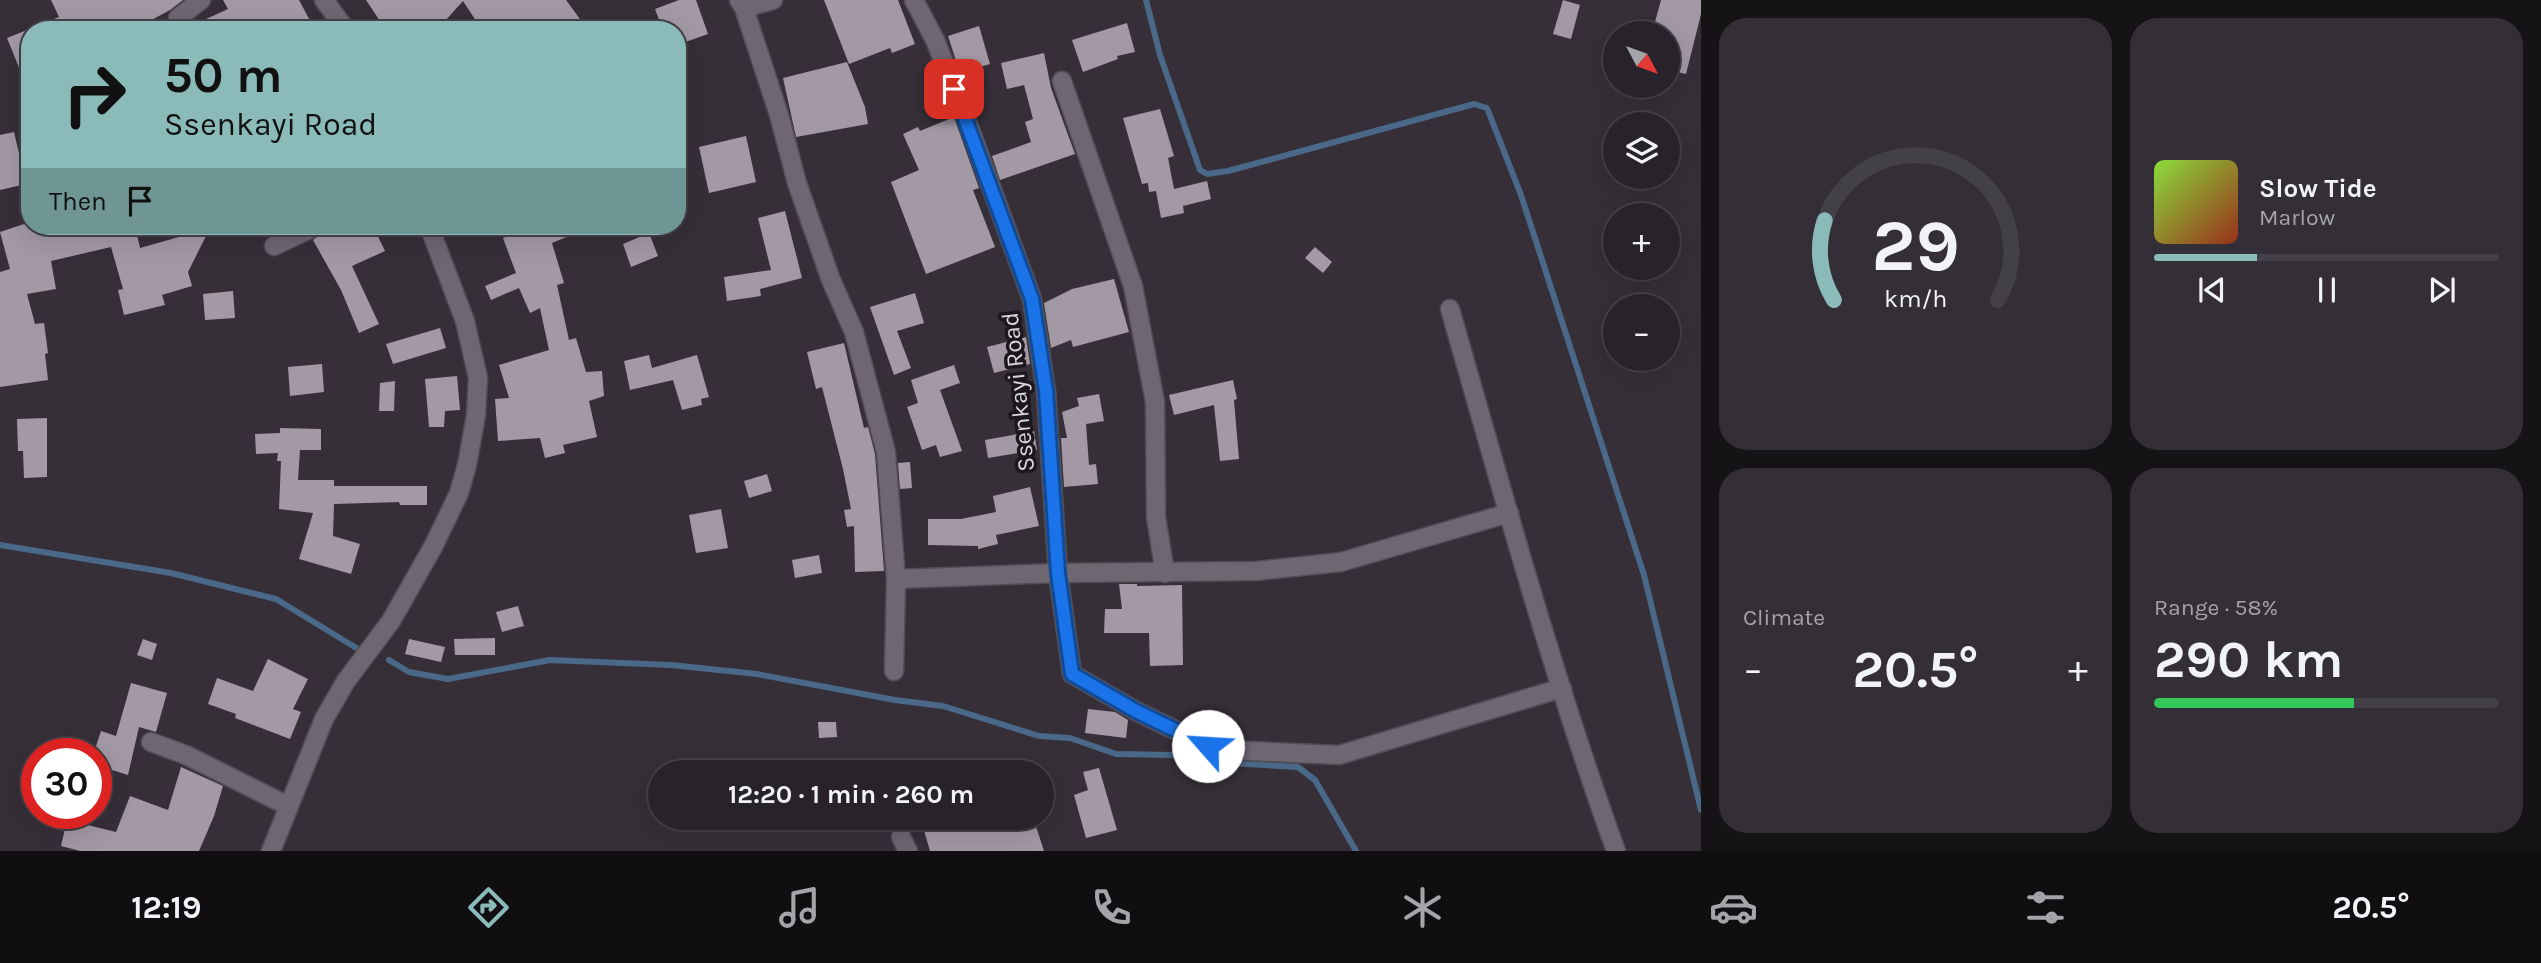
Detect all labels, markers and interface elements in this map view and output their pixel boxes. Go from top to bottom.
north arrow [1603,21,1680,98]
map controls [1603,21,1680,371]
text: 50 m [164,47,282,104]
icon: right [49,49,140,140]
pin [924,59,984,119]
icon: arrive [935,70,973,108]
text: Ssenkayi Road [164,106,377,143]
button: layers [1603,112,1680,189]
text: Slow Tide [2259,173,2377,204]
icon: arrive [121,182,159,220]
text: Then [49,186,107,217]
button: + [1603,203,1680,280]
text: 29 [1871,204,1960,289]
text: Marlow [2259,204,2335,231]
icon: previous [2193,271,2231,309]
icon: pause [2308,271,2346,309]
icon: next [2423,271,2461,309]
text: km/h [1884,284,1947,313]
button: − [1603,294,1680,371]
street label: Ssenkayi Road [996,311,1040,473]
text: Range · 58% [2154,594,2278,621]
text: Climate [1743,604,1825,631]
text: 290 km [2154,629,2343,690]
text: 20.5° [1853,639,1979,700]
text: − [1743,647,1763,692]
text: + [2068,647,2088,692]
position arrow [1171,709,1245,783]
speed limit sign: 30 [21,738,112,829]
text: 12:20 · 1 min · 260 m [728,779,974,810]
icon: directions [464,883,513,932]
icon: music [775,883,824,932]
icon: phone [1087,883,1136,932]
icon: climate [1398,883,1447,932]
icon: car [1709,883,1758,932]
icon: filters [2021,883,2070,932]
text: 12:19 [131,889,202,926]
text: 20.5° [2332,889,2410,926]

